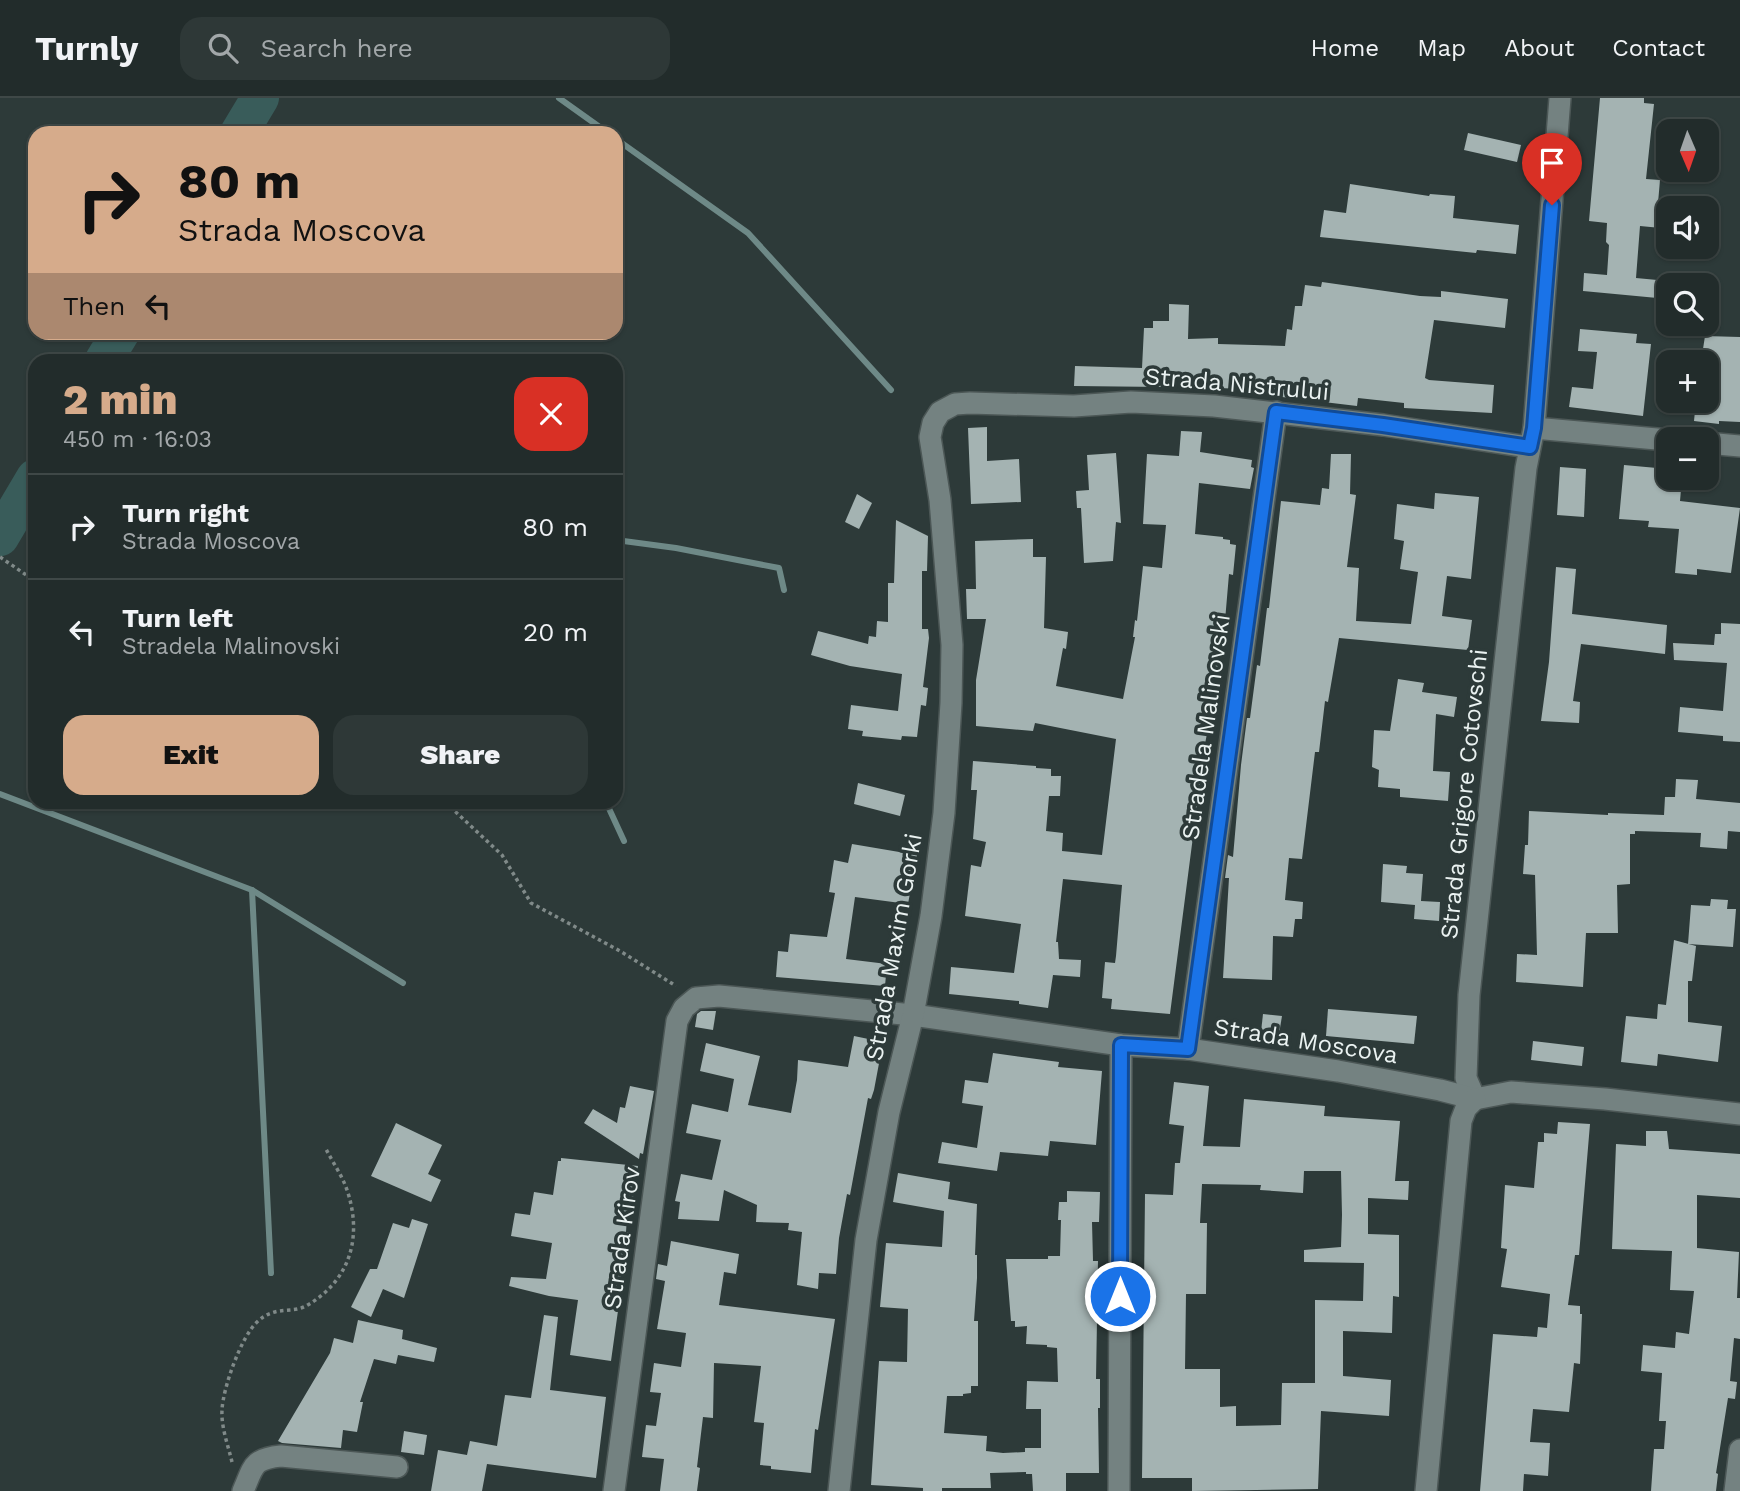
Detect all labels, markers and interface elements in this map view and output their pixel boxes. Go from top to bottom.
search box [180,17,670,80]
text: Turnly [35,29,138,68]
icon: search [204,29,242,67]
text: Search here [260,33,413,63]
text: Home [1311,34,1379,62]
text: Map [1417,34,1466,62]
text: About [1504,34,1574,62]
text: Contact [1612,34,1705,62]
north arrow [1656,119,1718,182]
map controls [1656,119,1719,490]
pin [1522,133,1582,205]
icon: arrive [1533,144,1571,182]
text: 80 m [178,152,300,210]
icon: right [63,154,154,245]
button: sound [1656,196,1719,259]
text: Strada Moscova [178,211,426,249]
button: search [1656,273,1719,336]
icon: left [139,287,177,325]
text: Then [63,291,125,321]
button: + [1656,350,1719,413]
street label: Strada Nistrului [1144,362,1330,406]
text: 2 min [63,375,177,424]
button: close [514,377,588,451]
text: 450 m · 16:03 [63,426,212,453]
button: − [1656,427,1719,490]
text: Turn right [122,498,249,528]
icon: right [63,508,101,546]
text: 80 m [522,512,588,542]
text: Strada Moscova [122,528,300,555]
text: Turn left [122,603,233,633]
street label: Stradela Malinovski [1176,612,1236,842]
icon: left [63,613,101,651]
text: 20 m [523,617,588,647]
text: Stradela Malinovski [122,633,340,660]
street label: Strada Grigore Cotovschi [1435,648,1493,940]
button: Exit [63,715,319,795]
button: Share [333,715,588,795]
street label: Strada Maxim Gorki [860,831,928,1063]
street label: Strada Moscova [1212,1013,1400,1069]
street label: Strada Kirov [598,1165,646,1311]
position arrow [1083,1259,1157,1333]

